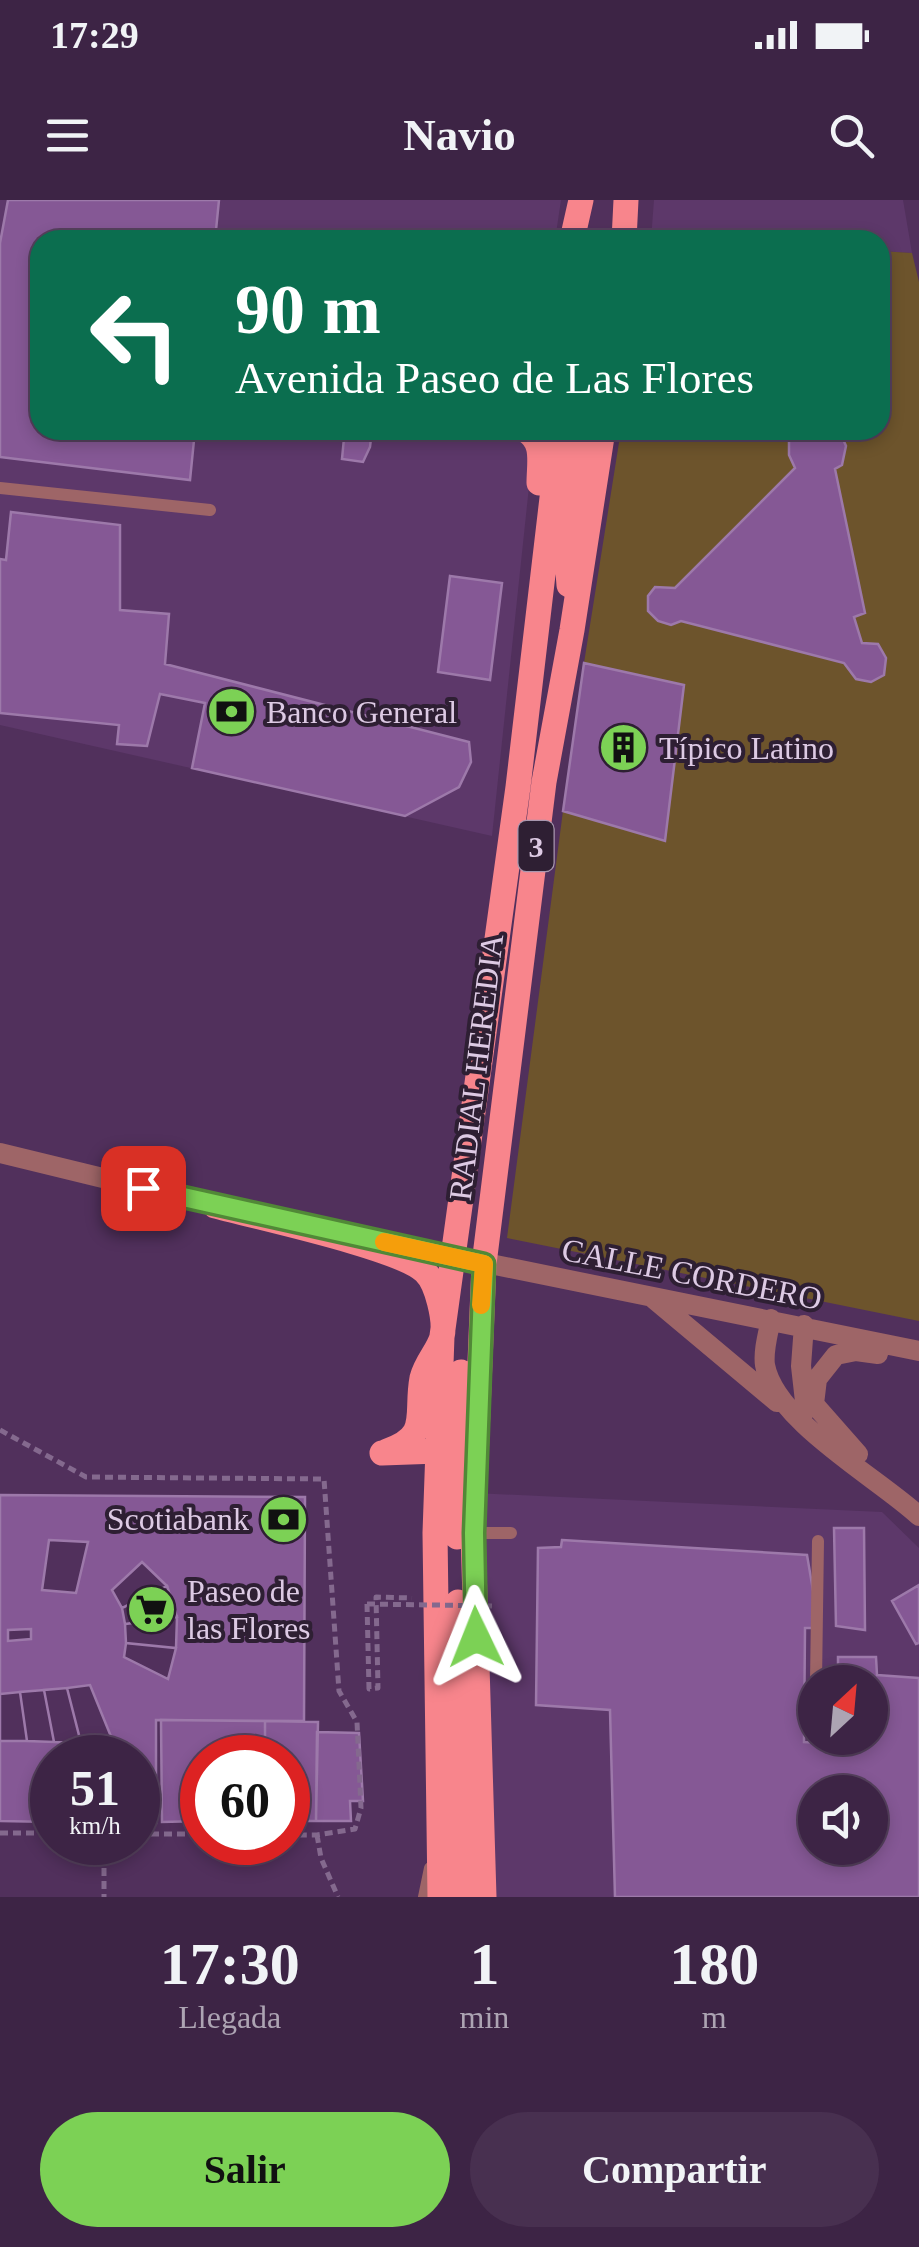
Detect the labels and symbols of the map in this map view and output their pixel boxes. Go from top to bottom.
bank icon: Banco General [205,686,257,738]
place label: Banco General [266,694,457,730]
building icon: Típico Latino [598,722,650,774]
place label: Típico Latino [659,730,834,766]
road number: 3 [518,821,554,871]
street label: RADIAL HEREDIA [442,932,510,1202]
pin [101,1146,186,1231]
street label: CALLE CORDERO [559,1231,825,1317]
bank icon: Scotiabank [258,1493,310,1545]
place label: Scotiabank [107,1501,249,1537]
place label: Paseo de las Flores [187,1573,311,1646]
supermarket icon: Paseo de las Flores [126,1583,178,1635]
position arrow [424,1585,528,1689]
north arrow [798,1665,888,1755]
speed limit sign: 60 [180,1735,310,1865]

